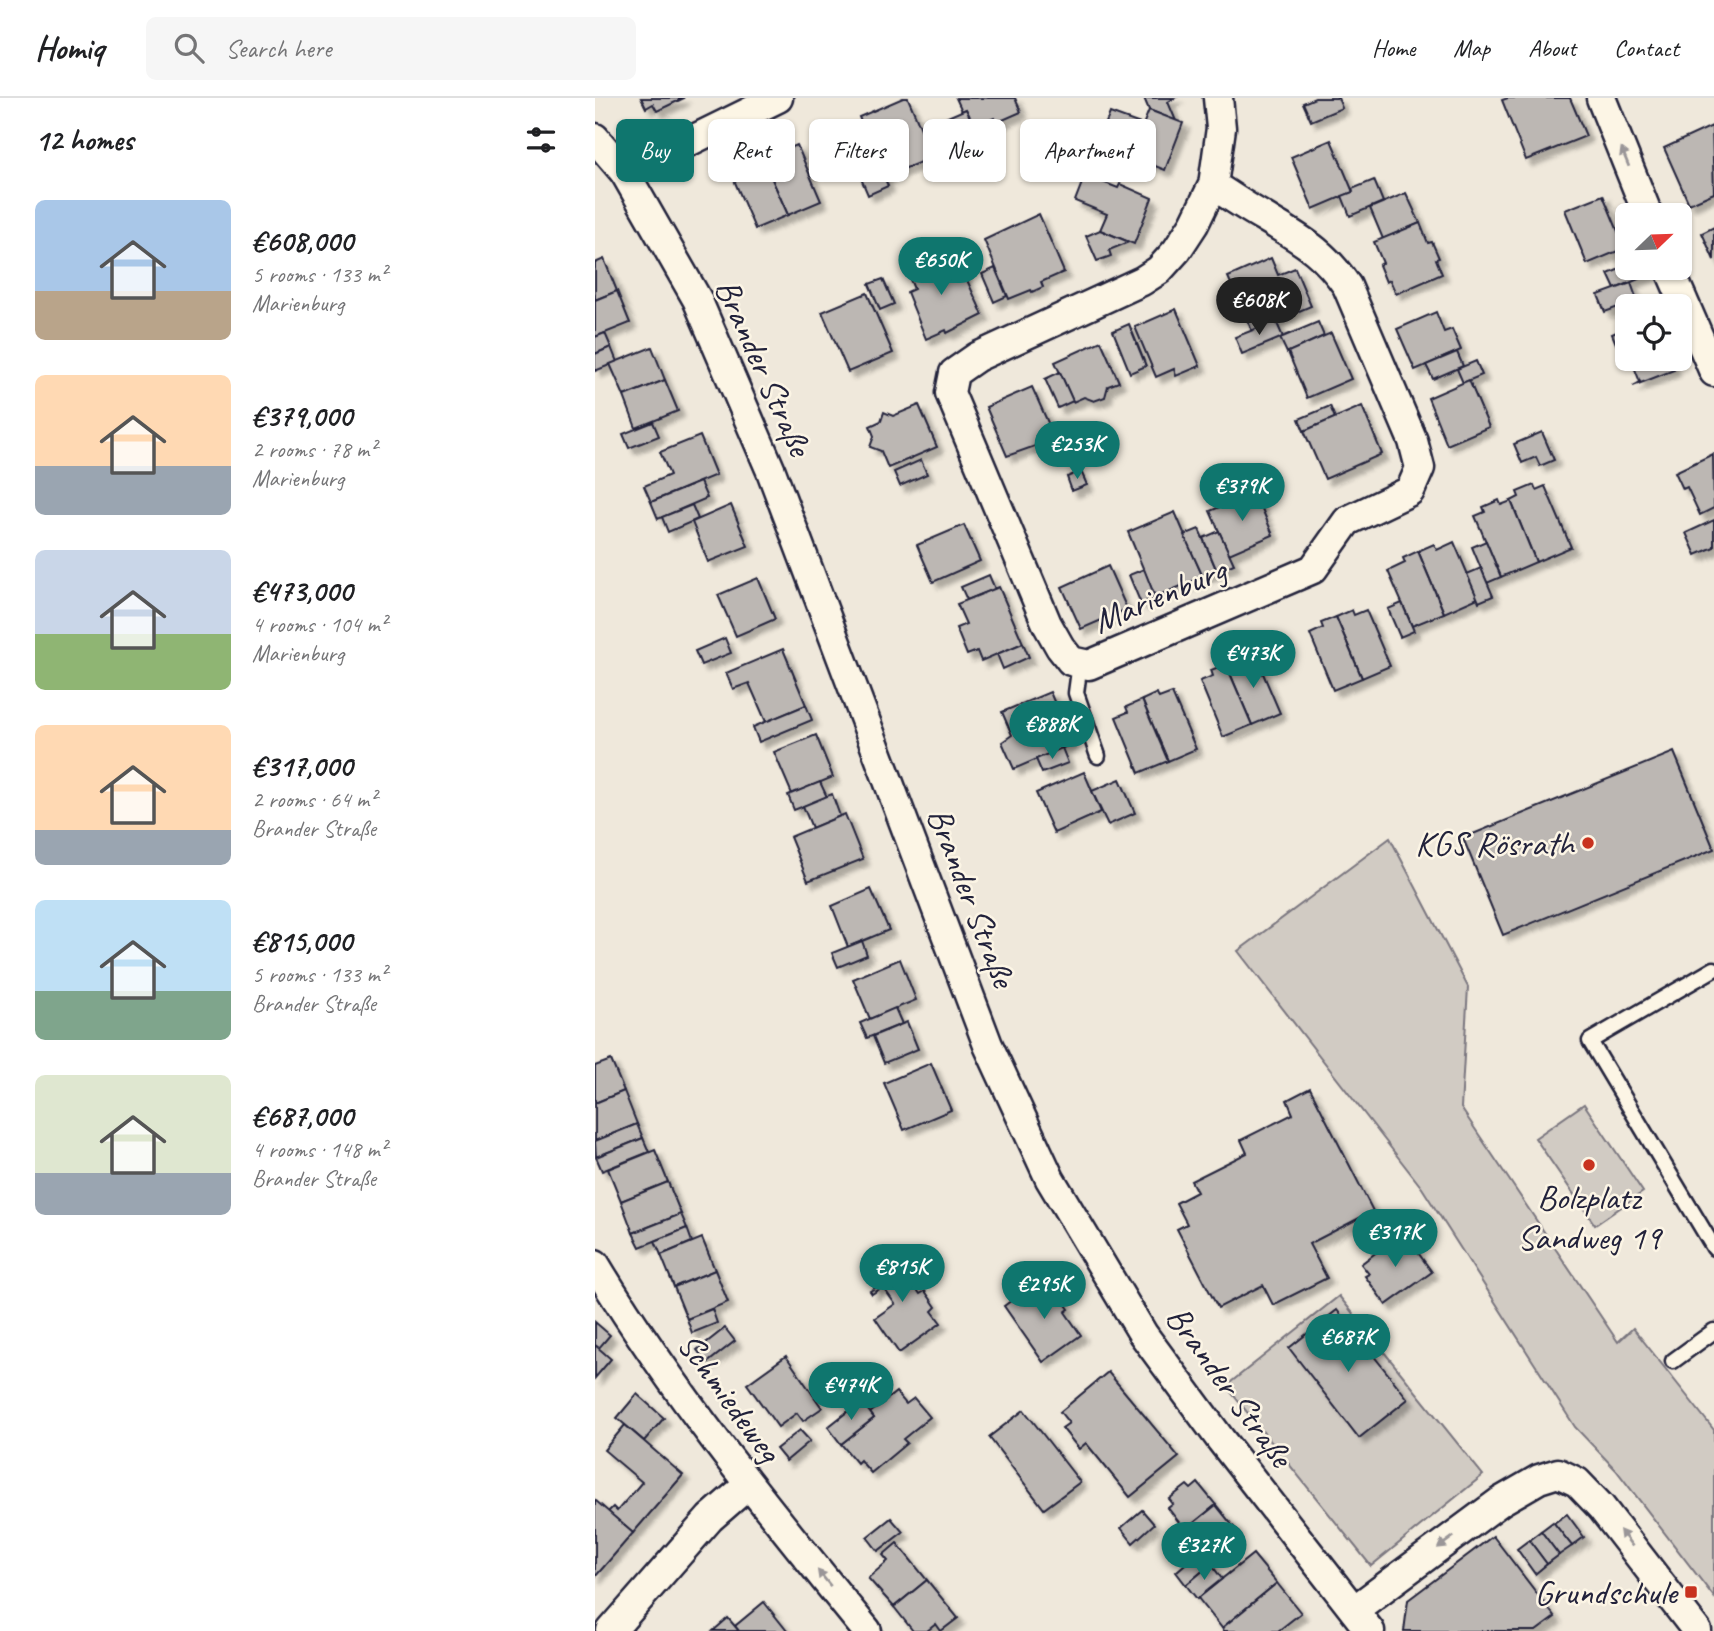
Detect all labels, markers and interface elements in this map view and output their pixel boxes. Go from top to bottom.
search box [146,17,636,80]
text: Homiq [35,27,104,69]
icon: search [170,29,208,67]
text: Search here [226,32,331,65]
text: Home [1372,33,1415,63]
text: Map [1453,33,1490,63]
text: About [1528,33,1576,63]
text: Contact [1614,33,1679,63]
chip: Buy [616,119,694,182]
chip: Rent [708,119,795,182]
chip: Filters [809,119,909,182]
chip: New [923,119,1006,182]
chip: Apartment [1020,119,1156,182]
text: 12 homes [35,121,133,159]
icon: filters [522,121,560,159]
one-way arrow [1619,146,1630,167]
north arrow [1615,203,1692,280]
map controls [1615,203,1692,371]
text: €608,000 [252,222,353,260]
icon: home [91,228,175,312]
pin: €650K [892,238,990,297]
text: €650K [914,245,968,274]
text: 5 rooms · 133 m² [252,260,387,289]
street label: Brander Straße [705,272,824,465]
pin: €608K [1210,278,1308,337]
text: €608K [1232,285,1286,314]
text: Marienburg [252,289,344,318]
button: locate [1615,294,1692,371]
text: €379,000 [252,397,352,435]
icon: home [91,403,175,487]
pin: €253K [1028,422,1126,481]
text: €253K [1051,429,1103,458]
text: 2 rooms · 78 m² [252,435,376,464]
text: Marienburg [252,464,344,493]
pin: €379K [1193,464,1291,523]
text: €379K [1216,471,1268,500]
street label: Marienburg [1086,546,1235,644]
text: €473,000 [252,572,352,610]
icon: home [91,578,175,662]
text: 4 rooms · 104 m² [252,610,387,639]
pin: €473K [1204,630,1302,690]
text: €473K [1227,638,1280,667]
text: Marienburg [252,639,344,668]
pin: €888K [1003,702,1101,761]
text: €888K [1025,709,1079,738]
text: €317,000 [252,747,352,785]
icon: home [91,753,175,837]
text: 2 rooms · 64 m² [252,785,376,814]
street label: Brander Straße [917,801,1027,996]
text: Brander Straße [252,814,376,843]
place label: KGS Rösrath [1415,821,1576,866]
marker: KGS Rösrath [1580,835,1596,851]
text: €815,000 [252,922,352,960]
icon: home [91,928,175,1012]
text: 5 rooms · 133 m² [252,960,387,989]
text: Brander Straße [252,989,376,1018]
text: €687,000 [252,1097,353,1135]
icon: home [91,1103,175,1187]
text: 4 rooms · 148 m² [252,1135,387,1164]
marker: Bolzplatz Sandweg 19 [1581,1157,1597,1173]
text: Brander Straße [252,1164,376,1193]
place label: Bolzplatz Sandweg 19 [1517,1175,1664,1260]
pin: €317K [1346,1210,1444,1269]
text: €317K [1369,1217,1422,1246]
pin: €815K [853,1244,951,1304]
text: €815K [876,1252,928,1281]
pin: €295K [995,1262,1093,1321]
text: €295K [1018,1269,1070,1298]
street label: Brander Straße [1156,1297,1305,1478]
pin: €687K [1299,1314,1397,1374]
text: €687K [1321,1322,1375,1351]
street label: Schmiedeweg [668,1324,793,1473]
pin: €474K [802,1362,900,1422]
text: €474K [825,1370,878,1399]
pin: €327K [1155,1522,1253,1582]
one-way arrow [1618,1529,1633,1547]
text: €327K [1178,1530,1231,1559]
one-way arrow [1437,1535,1455,1549]
one-way arrow [817,1570,832,1587]
place label: Grundschule [1535,1570,1680,1615]
marker: Grundschule [1683,1584,1699,1600]

